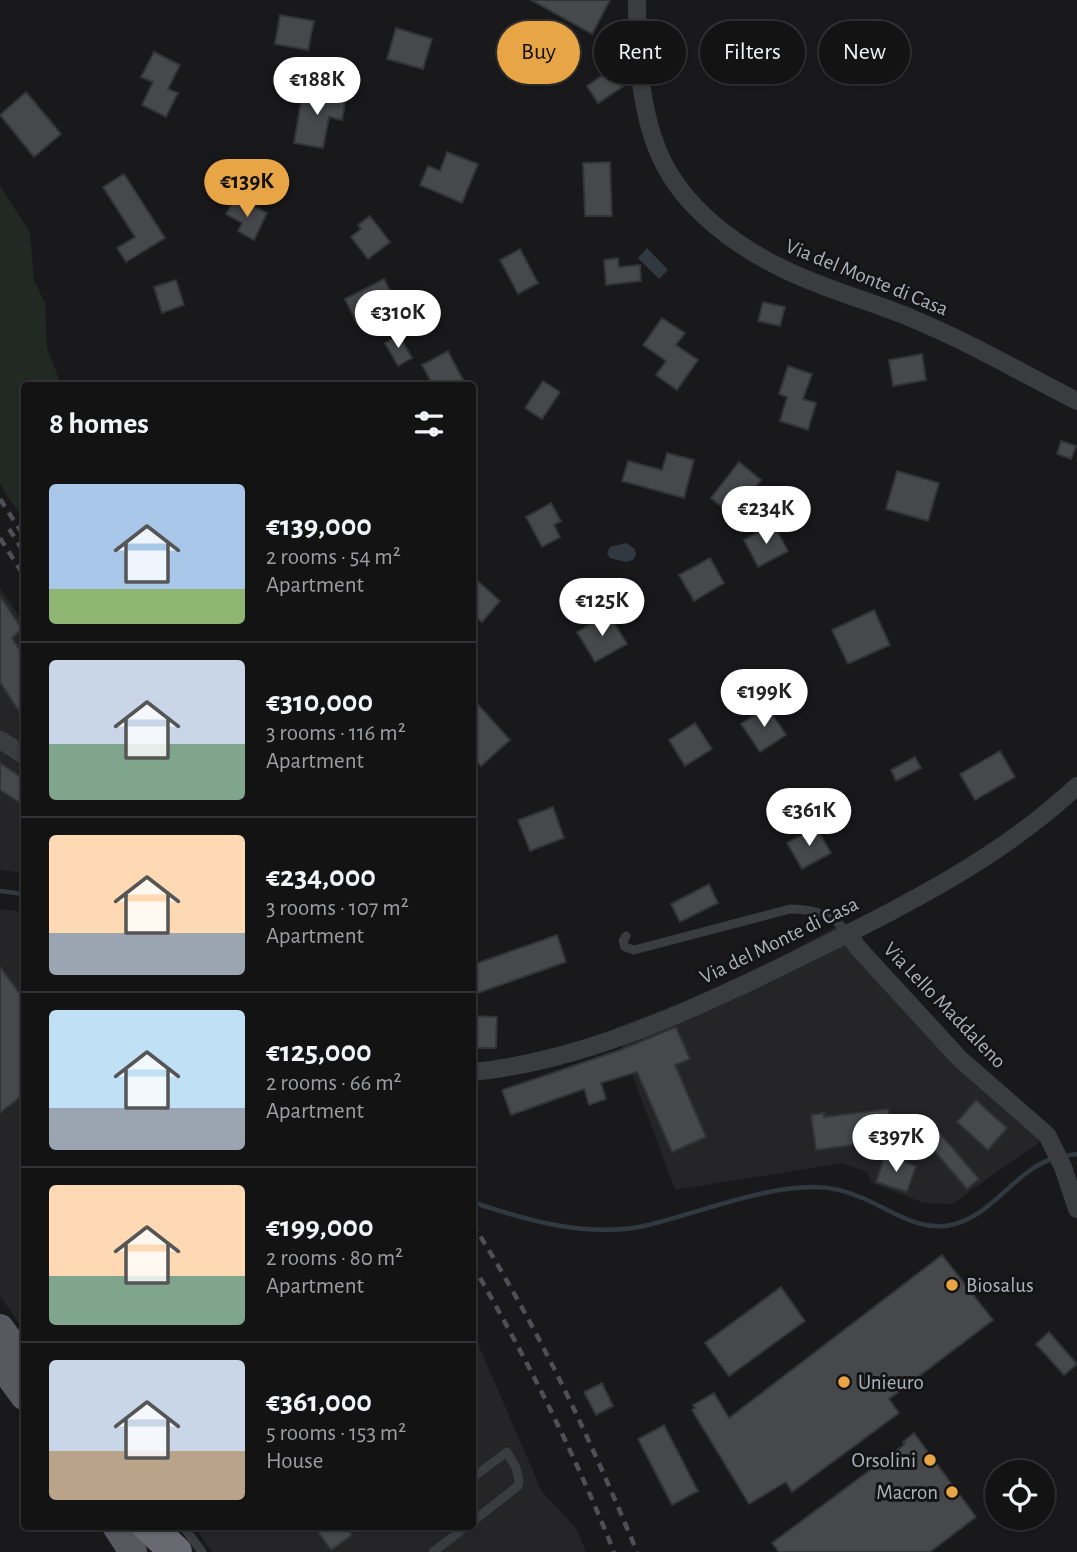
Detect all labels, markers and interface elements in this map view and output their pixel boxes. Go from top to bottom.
chip: Buy [497,21,580,84]
chip: Rent [594,21,686,84]
chip: Filters [700,21,805,84]
chip: New [819,21,910,84]
pin: €188K [268,58,366,117]
text: €188K [289,68,345,91]
pin: €139K [198,160,296,219]
text: €139K [220,170,274,193]
street label: Via del Monte di Casa [782,235,951,320]
pin: €310K [349,290,447,350]
text: €310K [371,301,425,324]
icon: filters [410,405,448,443]
text: 8 homes [49,409,149,439]
pin: €234K [717,486,815,546]
text: €234K [738,497,794,520]
text: €139,000 [266,511,372,541]
icon: home [105,512,189,596]
text: 2 rooms · 54 m² [266,546,401,569]
text: Apartment [266,574,364,597]
pin: €125K [553,578,651,638]
text: €125K [575,589,629,612]
pin: €199K [715,670,813,729]
text: €199K [737,680,791,703]
text: €310,000 [266,687,373,717]
icon: home [105,688,189,772]
text: 3 rooms · 116 m² [266,722,406,745]
text: Apartment [266,750,364,773]
pin: €361K [760,788,858,848]
text: €361K [782,799,836,822]
text: €234,000 [266,862,376,892]
icon: home [105,863,189,947]
street label: Via del Monte di Casa [697,893,862,988]
text: 3 rooms · 107 m² [266,897,409,920]
text: Apartment [266,925,364,948]
street label: Via Lello Maddaleno [879,938,1010,1072]
text: €125,000 [266,1037,372,1067]
icon: home [105,1038,189,1122]
text: 2 rooms · 66 m² [266,1072,402,1095]
text: Apartment [266,1100,364,1123]
pin: €397K [847,1114,945,1174]
text: €397K [868,1125,924,1148]
text: €199,000 [266,1212,374,1242]
icon: home [105,1213,189,1297]
text: 2 rooms · 80 m² [266,1247,403,1270]
text: Apartment [266,1275,364,1298]
place label: Biosalus [966,1275,1034,1296]
marker: Biosalus [944,1277,960,1293]
place label: Unieuro [858,1372,924,1393]
marker: Unieuro [836,1374,852,1390]
text: €361,000 [266,1387,372,1417]
icon: home [105,1388,189,1472]
text: 5 rooms · 153 m² [266,1422,406,1445]
text: House [266,1450,323,1473]
place label: Orsolini [852,1450,916,1471]
marker: Orsolini [922,1452,938,1468]
map controls [985,1460,1055,1530]
button: locate [985,1460,1055,1530]
place label: Macron [876,1482,938,1503]
marker: Macron [944,1484,960,1500]

